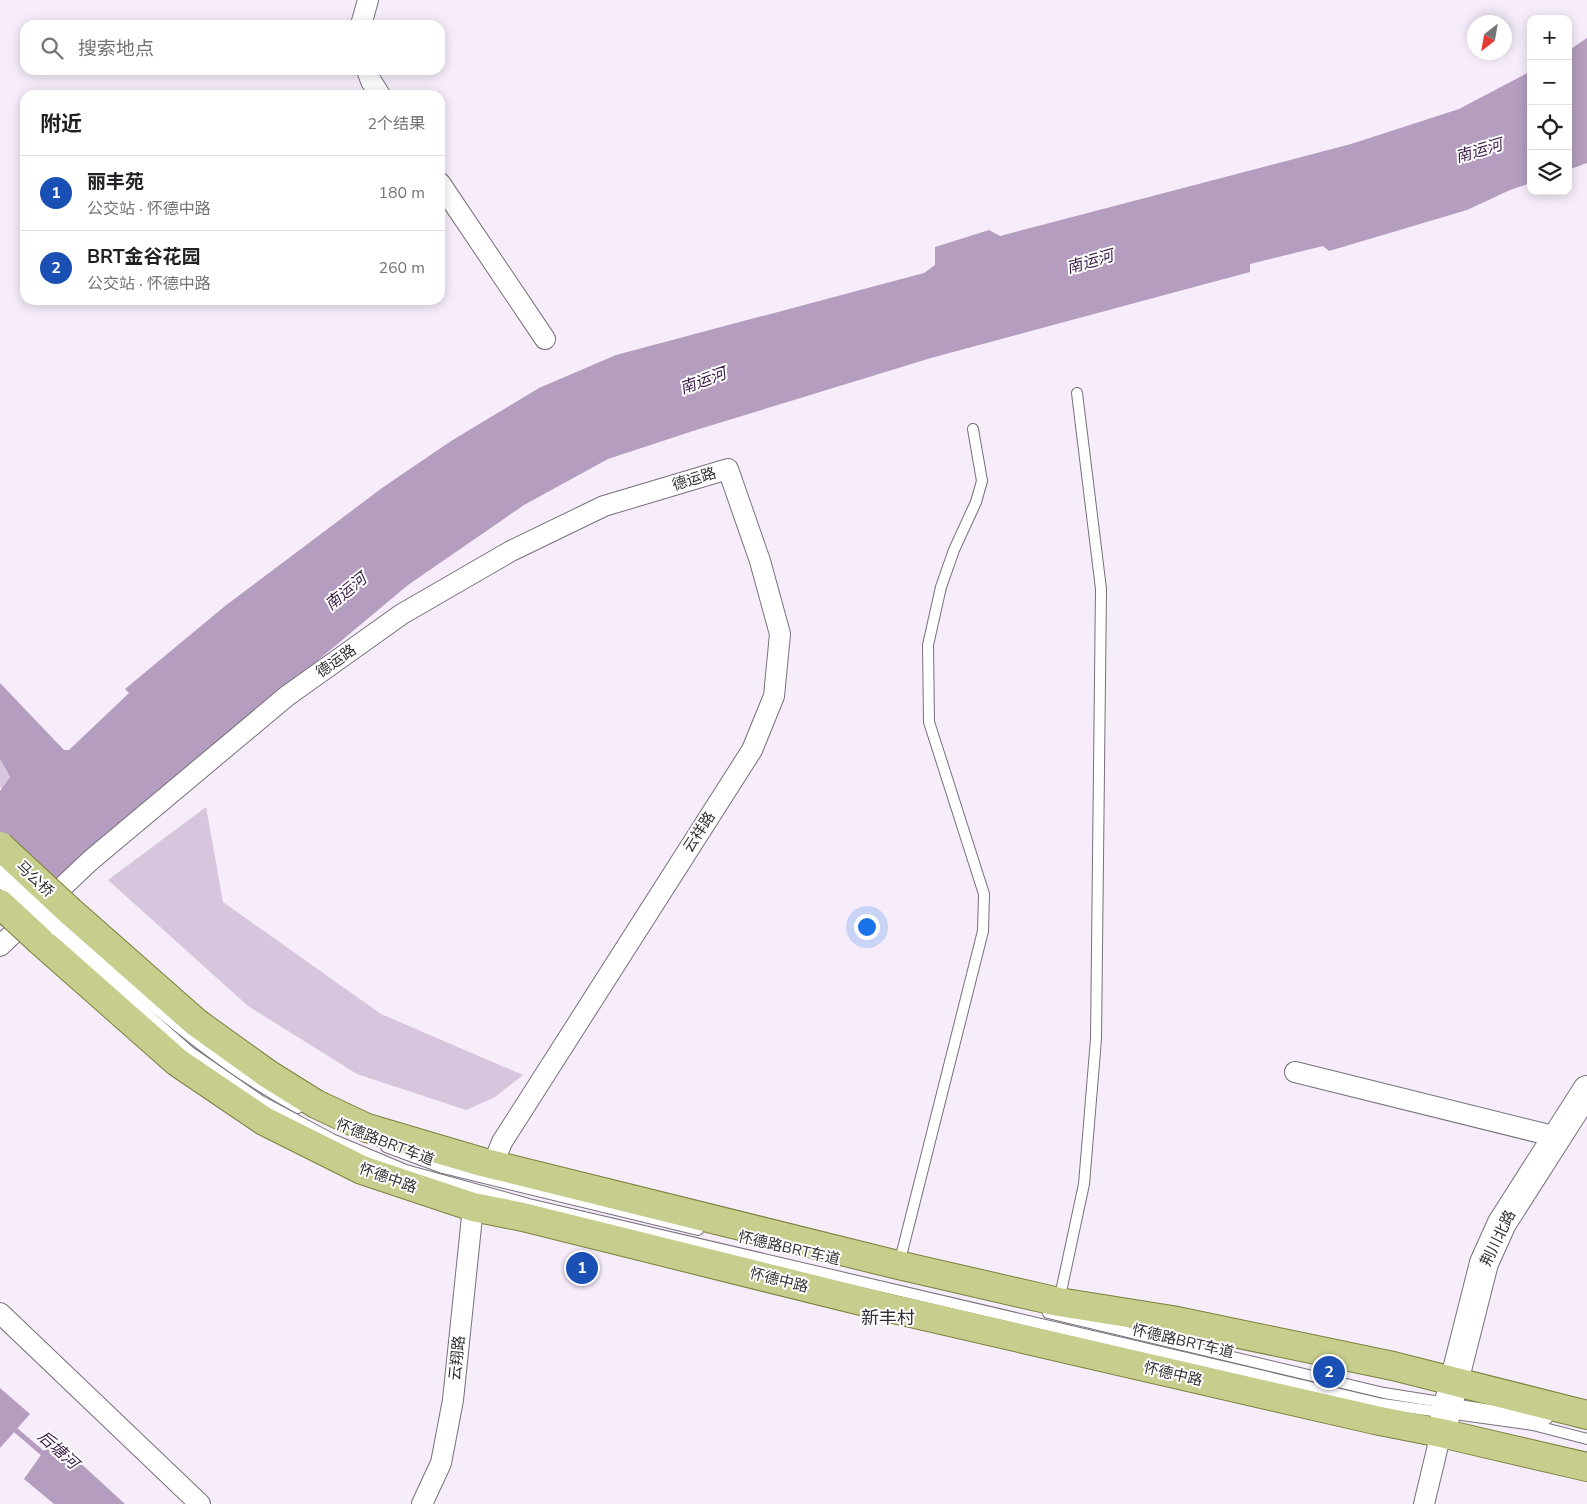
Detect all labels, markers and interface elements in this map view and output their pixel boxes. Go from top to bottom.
north arrow [1467,15,1512,60]
map controls [1527,15,1572,195]
button: + [1527,15,1572,60]
search box [20,20,445,75]
icon: search [38,34,66,62]
text: 搜索地点 [78,36,154,62]
button: − [1527,60,1572,105]
button: locate [1527,105,1572,150]
text: 附近 [40,110,82,138]
text: 2个结果 [367,113,425,135]
water label: 南运河 [1453,133,1508,168]
button: layers [1527,150,1572,195]
text: 丽丰苑 [87,169,144,195]
text: 1 [51,182,61,204]
text: 180 m [378,182,425,204]
text: 公交站 · 怀德中路 [87,198,211,220]
text: BRT金谷花园 [87,244,201,270]
water label: 南运河 [1064,244,1119,279]
text: 2 [51,257,61,279]
text: 260 m [378,257,425,279]
text: 公交站 · 怀德中路 [87,273,211,295]
water label: 南运河 [677,361,732,400]
street label: 德运路 [670,463,718,495]
water label: 南运河 [320,566,374,616]
street label: 德运路 [312,640,360,682]
street label: 云祥路 [678,808,720,856]
street label: 马公桥 [12,856,58,902]
your location [854,914,880,940]
street label: 怀德路BRT车道 [333,1114,437,1170]
street label: 怀德中路 [356,1158,420,1198]
street label: 荆川北路 [1476,1207,1520,1269]
street label: 怀德路BRT车道 [736,1227,842,1269]
pin: 1 [566,1249,598,1287]
street label: 怀德中路 [747,1263,811,1297]
district label: 新丰村 [861,1306,915,1330]
street label: 怀德路BRT车道 [1130,1320,1236,1362]
street label: 云翔路 [445,1335,469,1381]
pin: 2 [1313,1353,1345,1391]
street label: 怀德中路 [1142,1358,1204,1390]
water label: 后塘河 [33,1426,85,1476]

